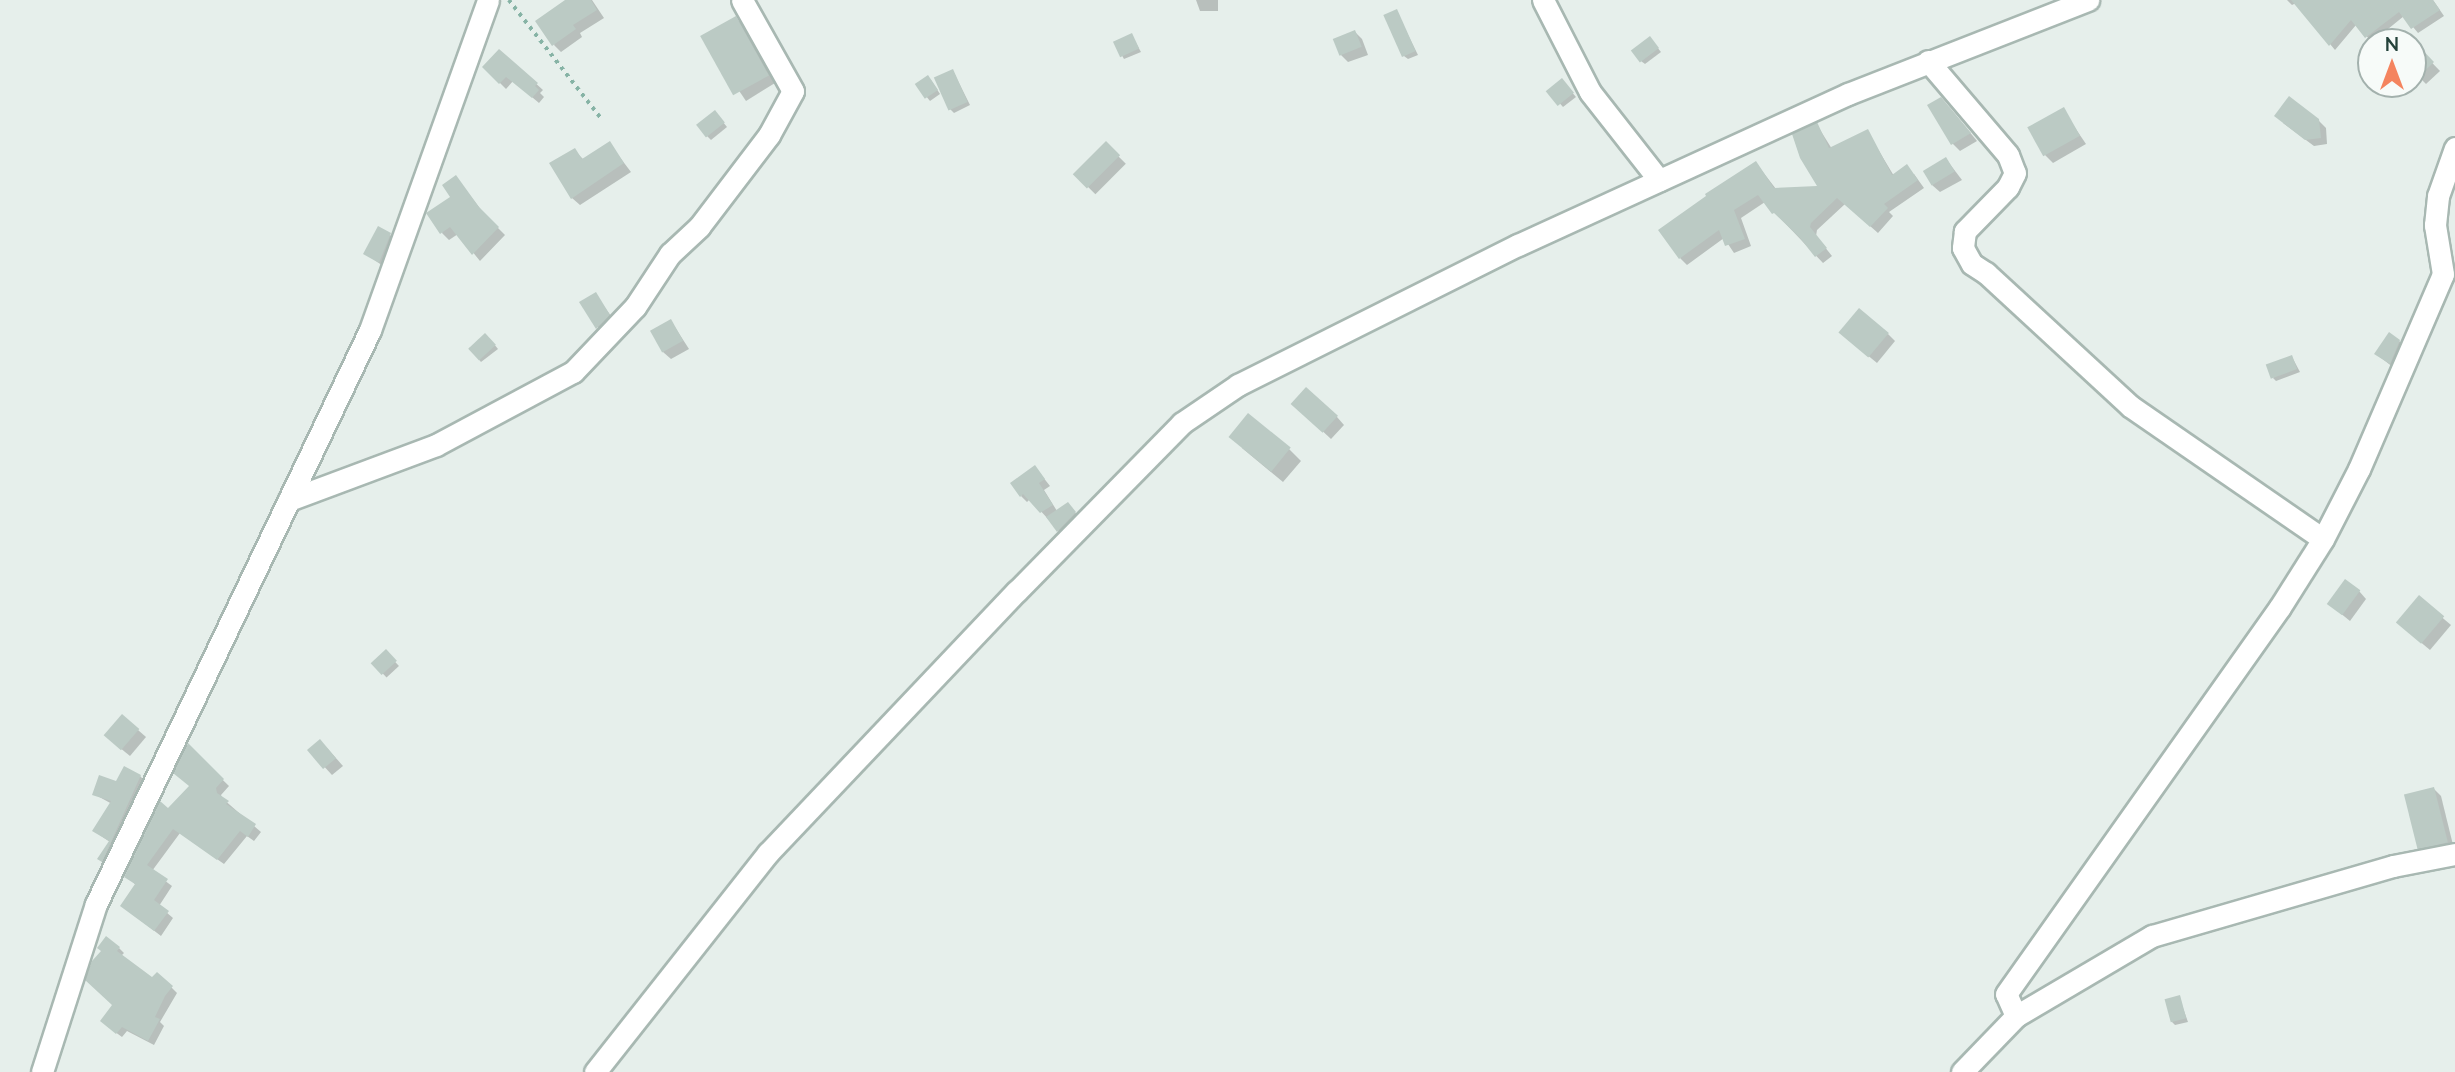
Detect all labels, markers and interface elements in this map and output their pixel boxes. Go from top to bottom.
north arrow [2357,28,2427,98]
text: N [2385,32,2399,56]

